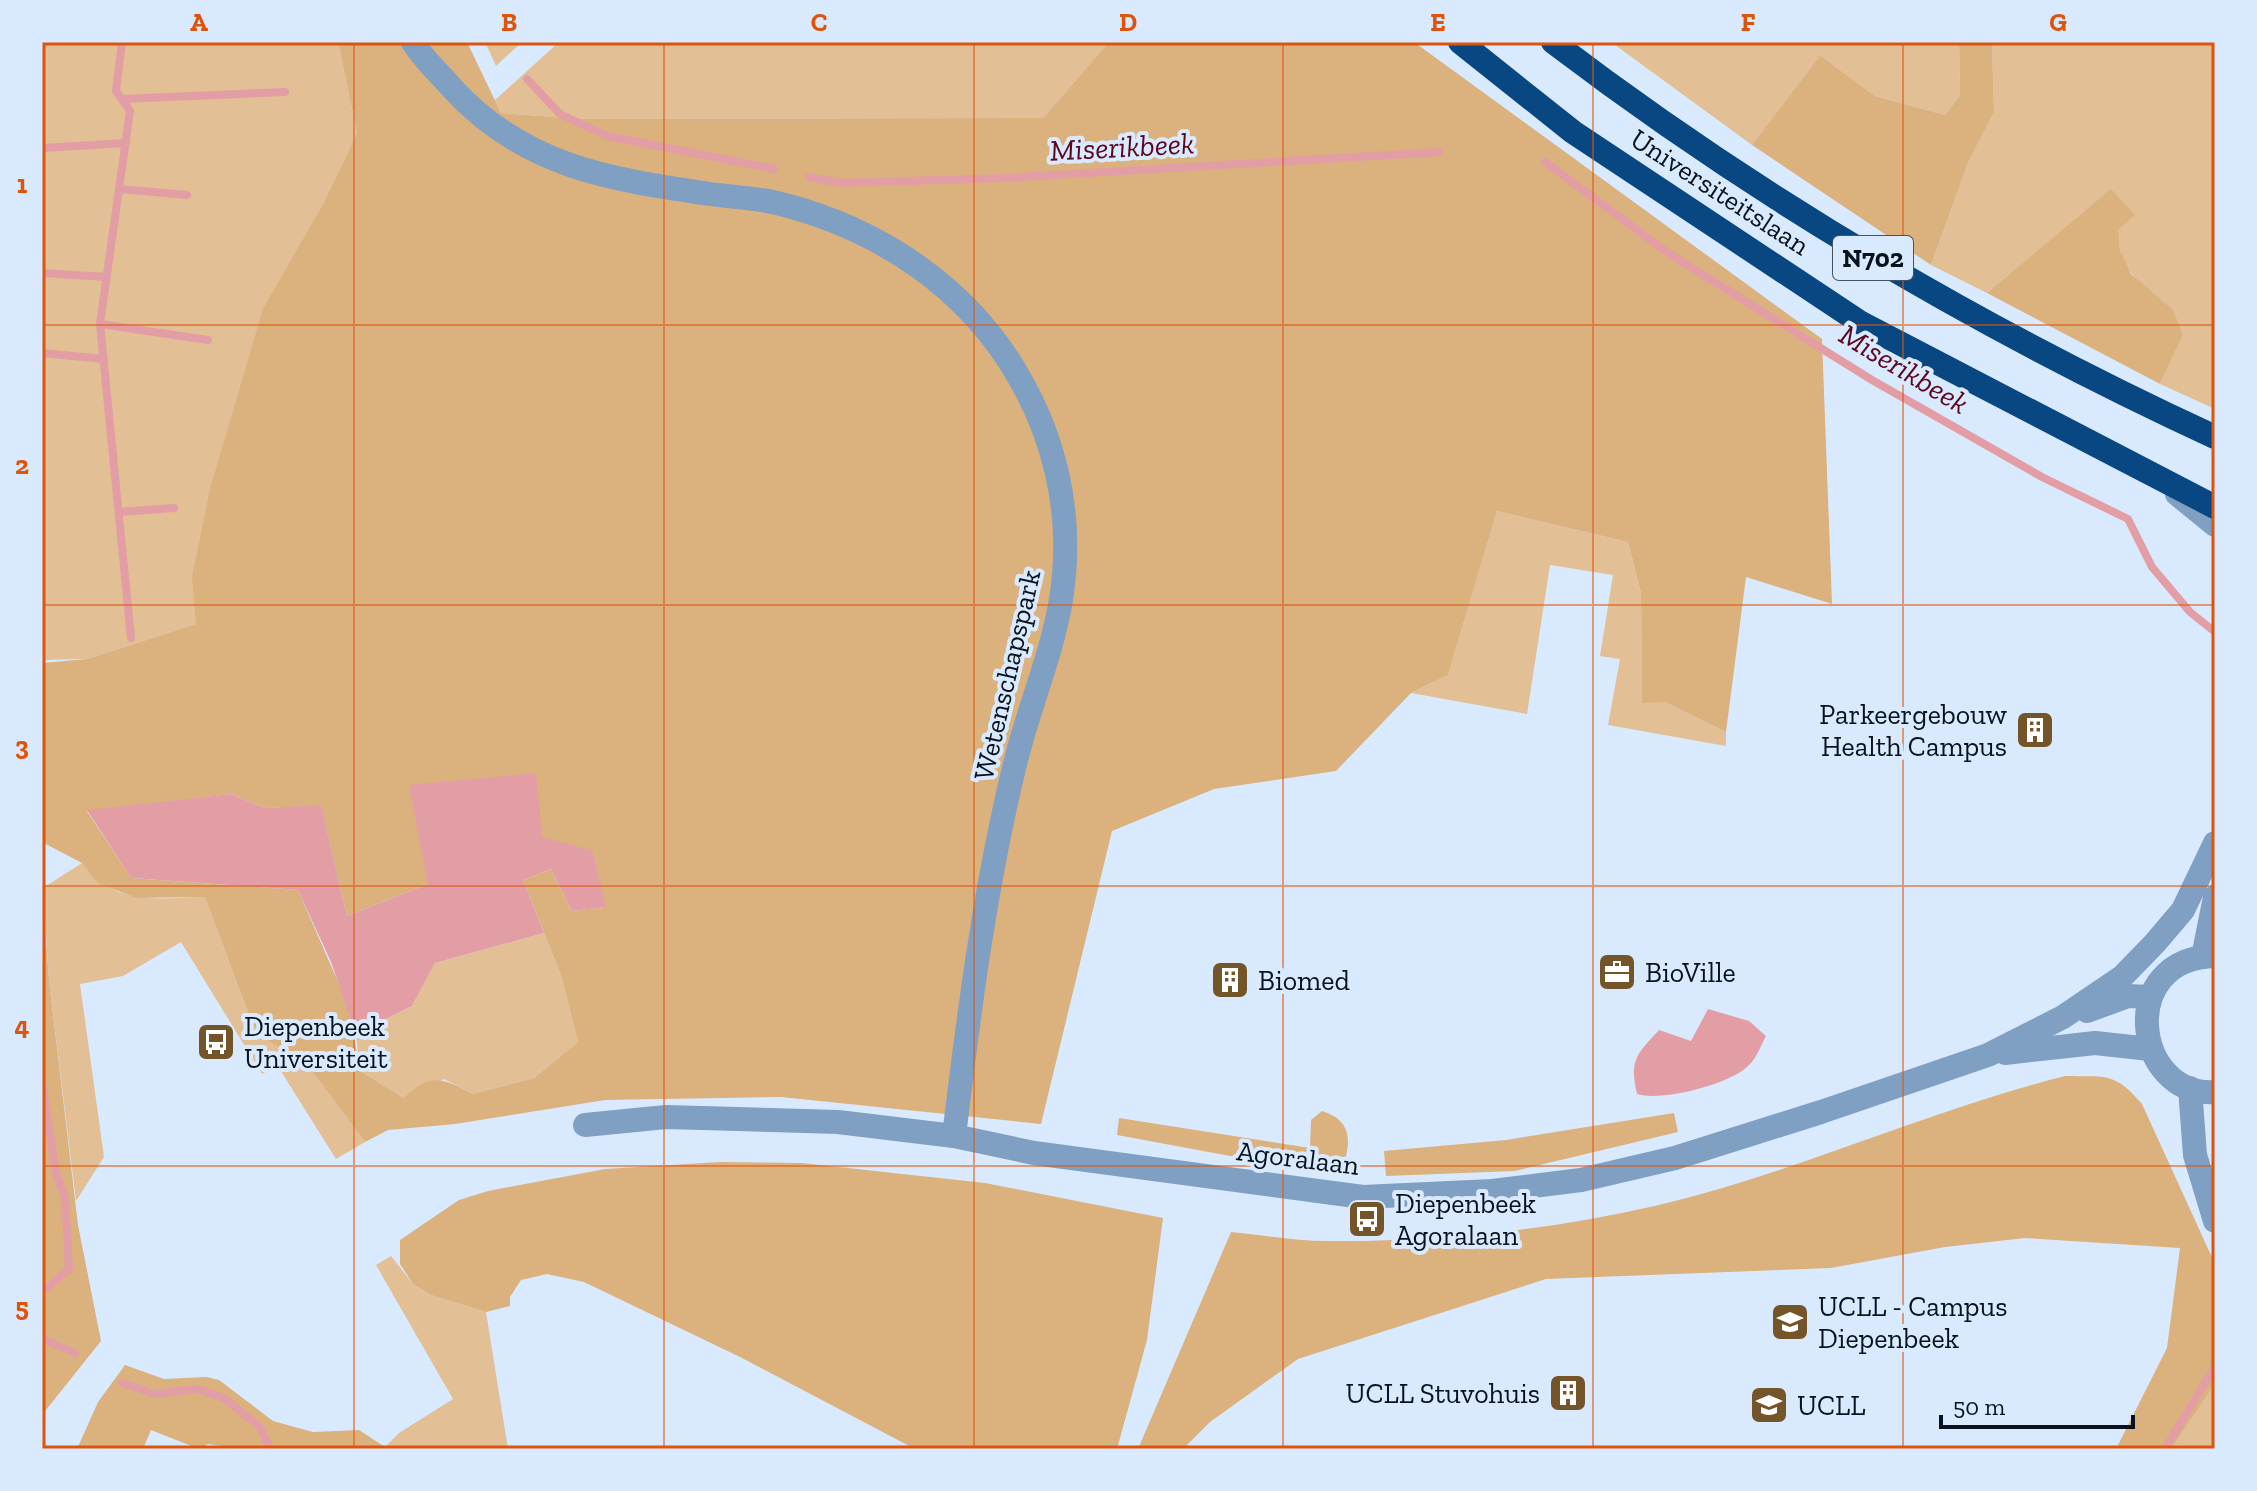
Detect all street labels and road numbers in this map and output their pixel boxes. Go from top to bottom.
street label: Universiteitslaan [1624,122,1816,262]
road number: N702 [1833,236,1913,280]
street label: Wetenschapspark [967,566,1047,783]
street label: Agoralaan [1235,1134,1361,1182]

